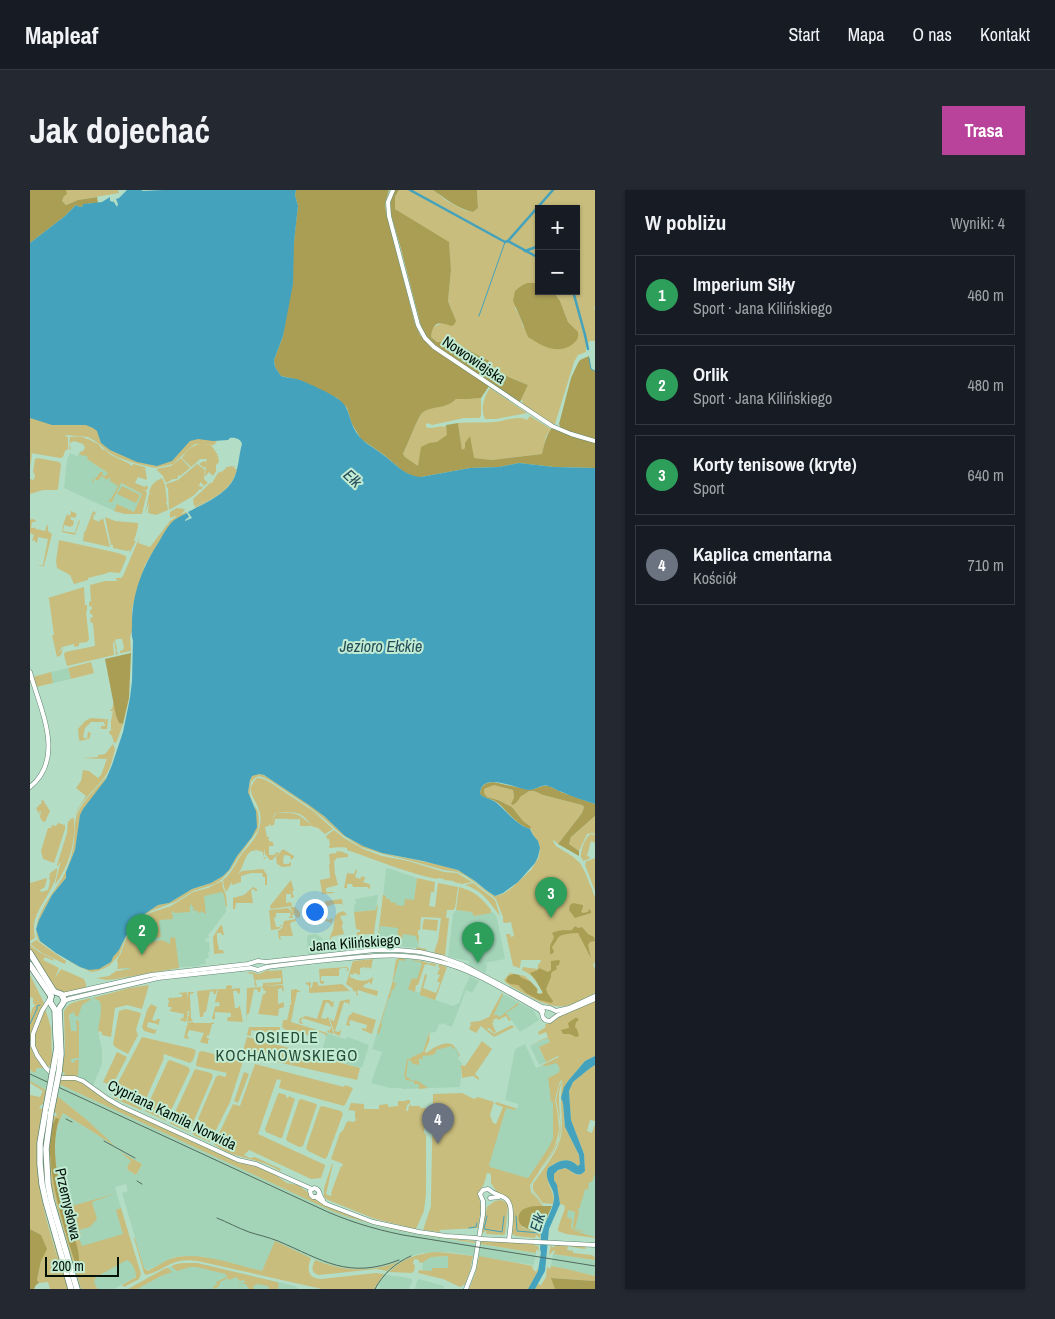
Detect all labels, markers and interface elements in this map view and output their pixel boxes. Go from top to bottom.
text: Mapleaf [25,19,98,51]
text: Start [788,22,820,47]
text: Mapa [848,22,885,47]
text: O nas [913,22,952,47]
text: Kontakt [980,22,1030,47]
button: Trasa [942,106,1025,155]
text: Jak dojechać [30,107,210,154]
map controls [535,205,580,295]
button: + [535,205,580,250]
text: W pobliżu [645,208,726,237]
text: Wyniki: 4 [950,212,1005,234]
button: − [535,250,580,295]
text: Imperium Siły [693,271,795,297]
text: 1 [658,284,666,306]
text: 460 m [968,284,1004,306]
text: Sport · Jana Kilińskiego [693,297,832,319]
street label: Nowowiejska [438,331,510,389]
text: Orlik [693,361,729,387]
text: 2 [658,374,666,396]
text: 480 m [968,374,1004,396]
text: Sport · Jana Kilińskiego [693,387,832,409]
text: Korty tenisowe (kryte) [693,451,857,477]
water label: Ełk [339,464,367,493]
text: 3 [658,464,666,486]
text: 640 m [968,464,1004,486]
text: Sport [693,477,724,499]
text: Kaplica cmentarna [693,541,832,567]
text: 4 [658,554,666,576]
text: 710 m [968,554,1004,576]
text: Kościół [693,567,736,589]
water label: Jezioro Ełckie [339,635,422,657]
pin: 3 [535,877,567,918]
your location [302,899,328,925]
pin: 2 [126,914,158,955]
pin: 1 [462,922,494,963]
street label: Jana Kilińskiego [309,929,401,956]
district label: OSIEDLE KOCHANOWSKIEGO [215,1026,359,1066]
street label: Cypriana Kamila Norwida [104,1074,240,1155]
pin: 4 [422,1103,454,1144]
street label: Przemysłowa [50,1166,87,1242]
water label: Ełk [524,1210,550,1234]
scale bar [45,1254,119,1277]
text: 200 m [52,1257,84,1275]

